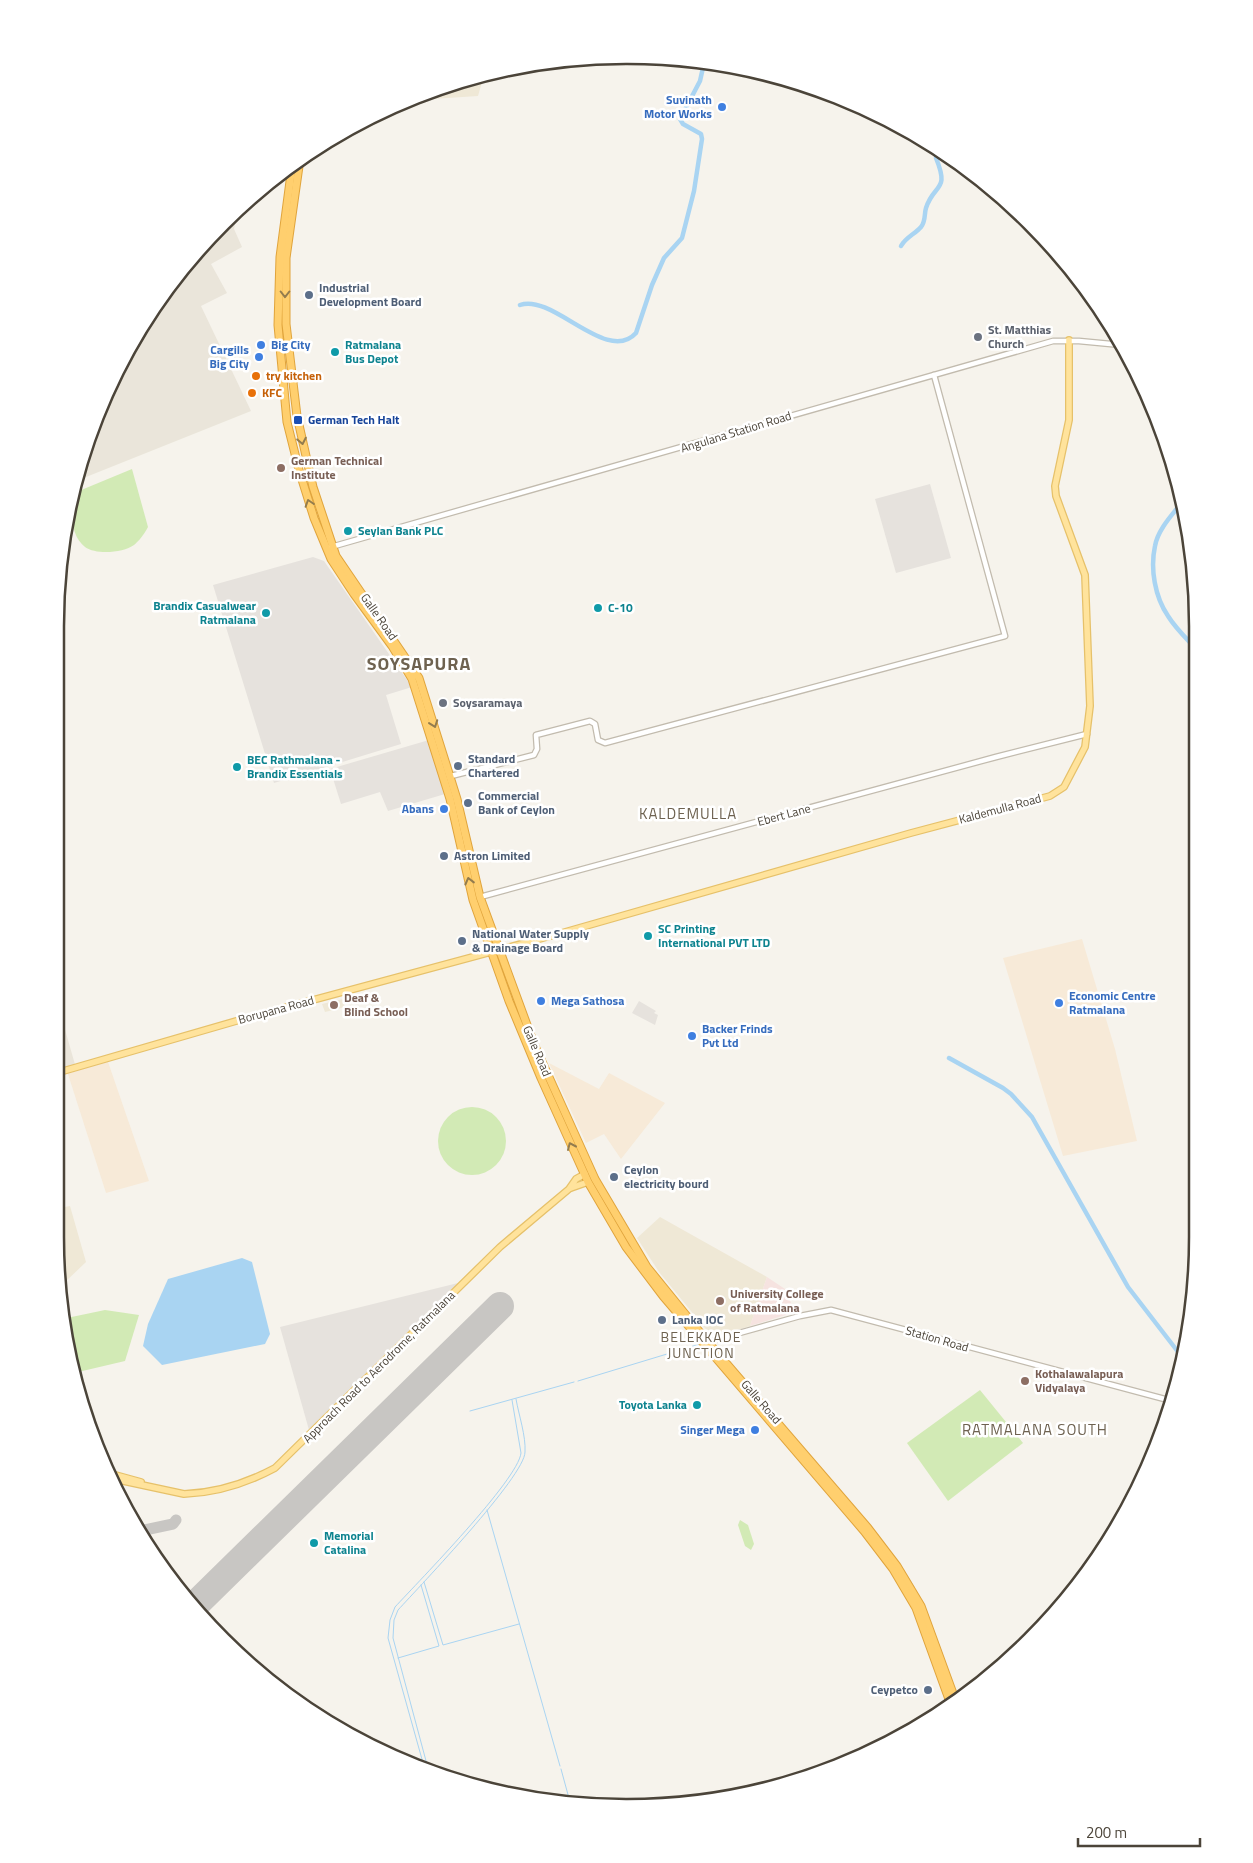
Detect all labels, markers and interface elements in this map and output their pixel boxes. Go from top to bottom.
place label: Suvinath Motor Works [644,90,712,123]
marker: Suvinath Motor Works [716,101,728,113]
place label: Industrial Development Board [319,278,422,311]
marker: Industrial Development Board [303,289,315,301]
one-way arrow [280,290,291,298]
place label: St. Matthias Church [988,320,1052,353]
marker: St. Matthias Church [972,331,984,343]
place label: Big City [271,335,310,354]
place label: Ratmalana Bus Depot [345,335,401,368]
marker: Big City [255,339,267,351]
place label: Cargills Big City [210,340,249,373]
marker: Ratmalana Bus Depot [329,346,341,358]
marker: Cargills Big City [253,351,265,363]
place label: try kitchen [266,366,322,385]
marker: try kitchen [250,370,262,382]
place label: KFC [262,383,282,402]
marker: KFC [246,387,258,399]
street label: Angulana Station Road [678,406,794,457]
place label: German Tech Halt [308,410,400,429]
marker: German Tech Halt [292,414,304,426]
one-way arrow [296,437,306,446]
place label: German Technical Institute [291,451,382,484]
marker: German Technical Institute [275,462,287,474]
one-way arrow [304,499,314,507]
place label: Seylan Bank PLC [358,521,444,540]
marker: Seylan Bank PLC [342,525,354,537]
street label: Galle Road [356,589,403,644]
place label: Brandix Casualwear Ratmalana [153,596,257,629]
place label: C-10 [608,598,633,617]
marker: C-10 [592,602,604,614]
marker: Brandix Casualwear Ratmalana [260,607,272,619]
district label: SOYSAPURA [367,650,471,677]
place label: Soysaramaya [453,693,522,712]
marker: Soysaramaya [437,697,449,709]
one-way arrow [428,719,438,727]
place label: Standard Chartered [468,749,519,782]
place label: BEC Rathmalana - Brandix Essentials [247,750,343,783]
marker: Standard Chartered [452,760,464,772]
marker: BEC Rathmalana - Brandix Essentials [231,761,243,773]
place label: Commercial Bank of Ceylon [478,786,555,819]
street label: Kaldemulla Road [957,788,1043,829]
marker: Commercial Bank of Ceylon [462,797,474,809]
street label: Ebert Lane [755,798,813,831]
place label: Abans [402,799,434,818]
district label: KALDEMULLA [639,802,737,825]
marker: Abans [438,803,450,815]
place label: Astron Limited [454,846,530,865]
marker: Astron Limited [438,850,450,862]
one-way arrow [464,876,475,885]
place label: SC Printing International PVT LTD [658,919,771,952]
place label: National Water Supply & Drainage Board [472,924,589,957]
marker: SC Printing International PVT LTD [642,930,654,942]
marker: National Water Supply & Drainage Board [456,935,468,947]
place label: Economic Centre Ratmalana [1069,986,1156,1019]
place label: Deaf & Blind School [344,988,408,1021]
street label: Borupana Road [236,990,316,1029]
place label: Mega Sathosa [551,991,624,1010]
marker: Mega Sathosa [535,995,547,1007]
marker: Economic Centre Ratmalana [1053,997,1065,1009]
marker: Deaf & Blind School [328,999,340,1011]
place label: Backer Frinds Pvt Ltd [702,1019,773,1052]
street label: Galle Road [518,1022,557,1079]
marker: Backer Frinds Pvt Ltd [686,1030,698,1042]
one-way arrow [567,1142,578,1151]
place label: Ceylon electricity bourd [624,1160,709,1193]
marker: Ceylon electricity bourd [608,1171,620,1183]
place label: University College of Ratmalana [730,1284,824,1317]
street label: Approach Road to Aerodrome, Ratmalana [298,1286,459,1447]
marker: University College of Ratmalana [714,1295,726,1307]
place label: Lanka IOC [672,1310,724,1329]
marker: Lanka IOC [656,1314,668,1326]
street label: Station Road [903,1320,971,1357]
district label: BELEKKADE JUNCTION [661,1326,741,1363]
place label: Kothalawalapura Vidyalaya [1035,1364,1123,1397]
street label: Galle Road [737,1375,786,1428]
marker: Kothalawalapura Vidyalaya [1019,1375,1031,1387]
place label: Toyota Lanka [619,1395,687,1414]
marker: Toyota Lanka [691,1399,703,1411]
district label: RATMALANA SOUTH [962,1418,1108,1441]
place label: Singer Mega [680,1420,745,1439]
marker: Singer Mega [749,1424,761,1436]
place label: Memorial Catalina [324,1526,374,1559]
marker: Memorial Catalina [308,1537,320,1549]
place label: Ceypetco [871,1680,918,1699]
marker: Ceypetco [922,1684,934,1696]
scale bar [1078,1816,1200,1848]
text: 200 m [1086,1821,1127,1844]

